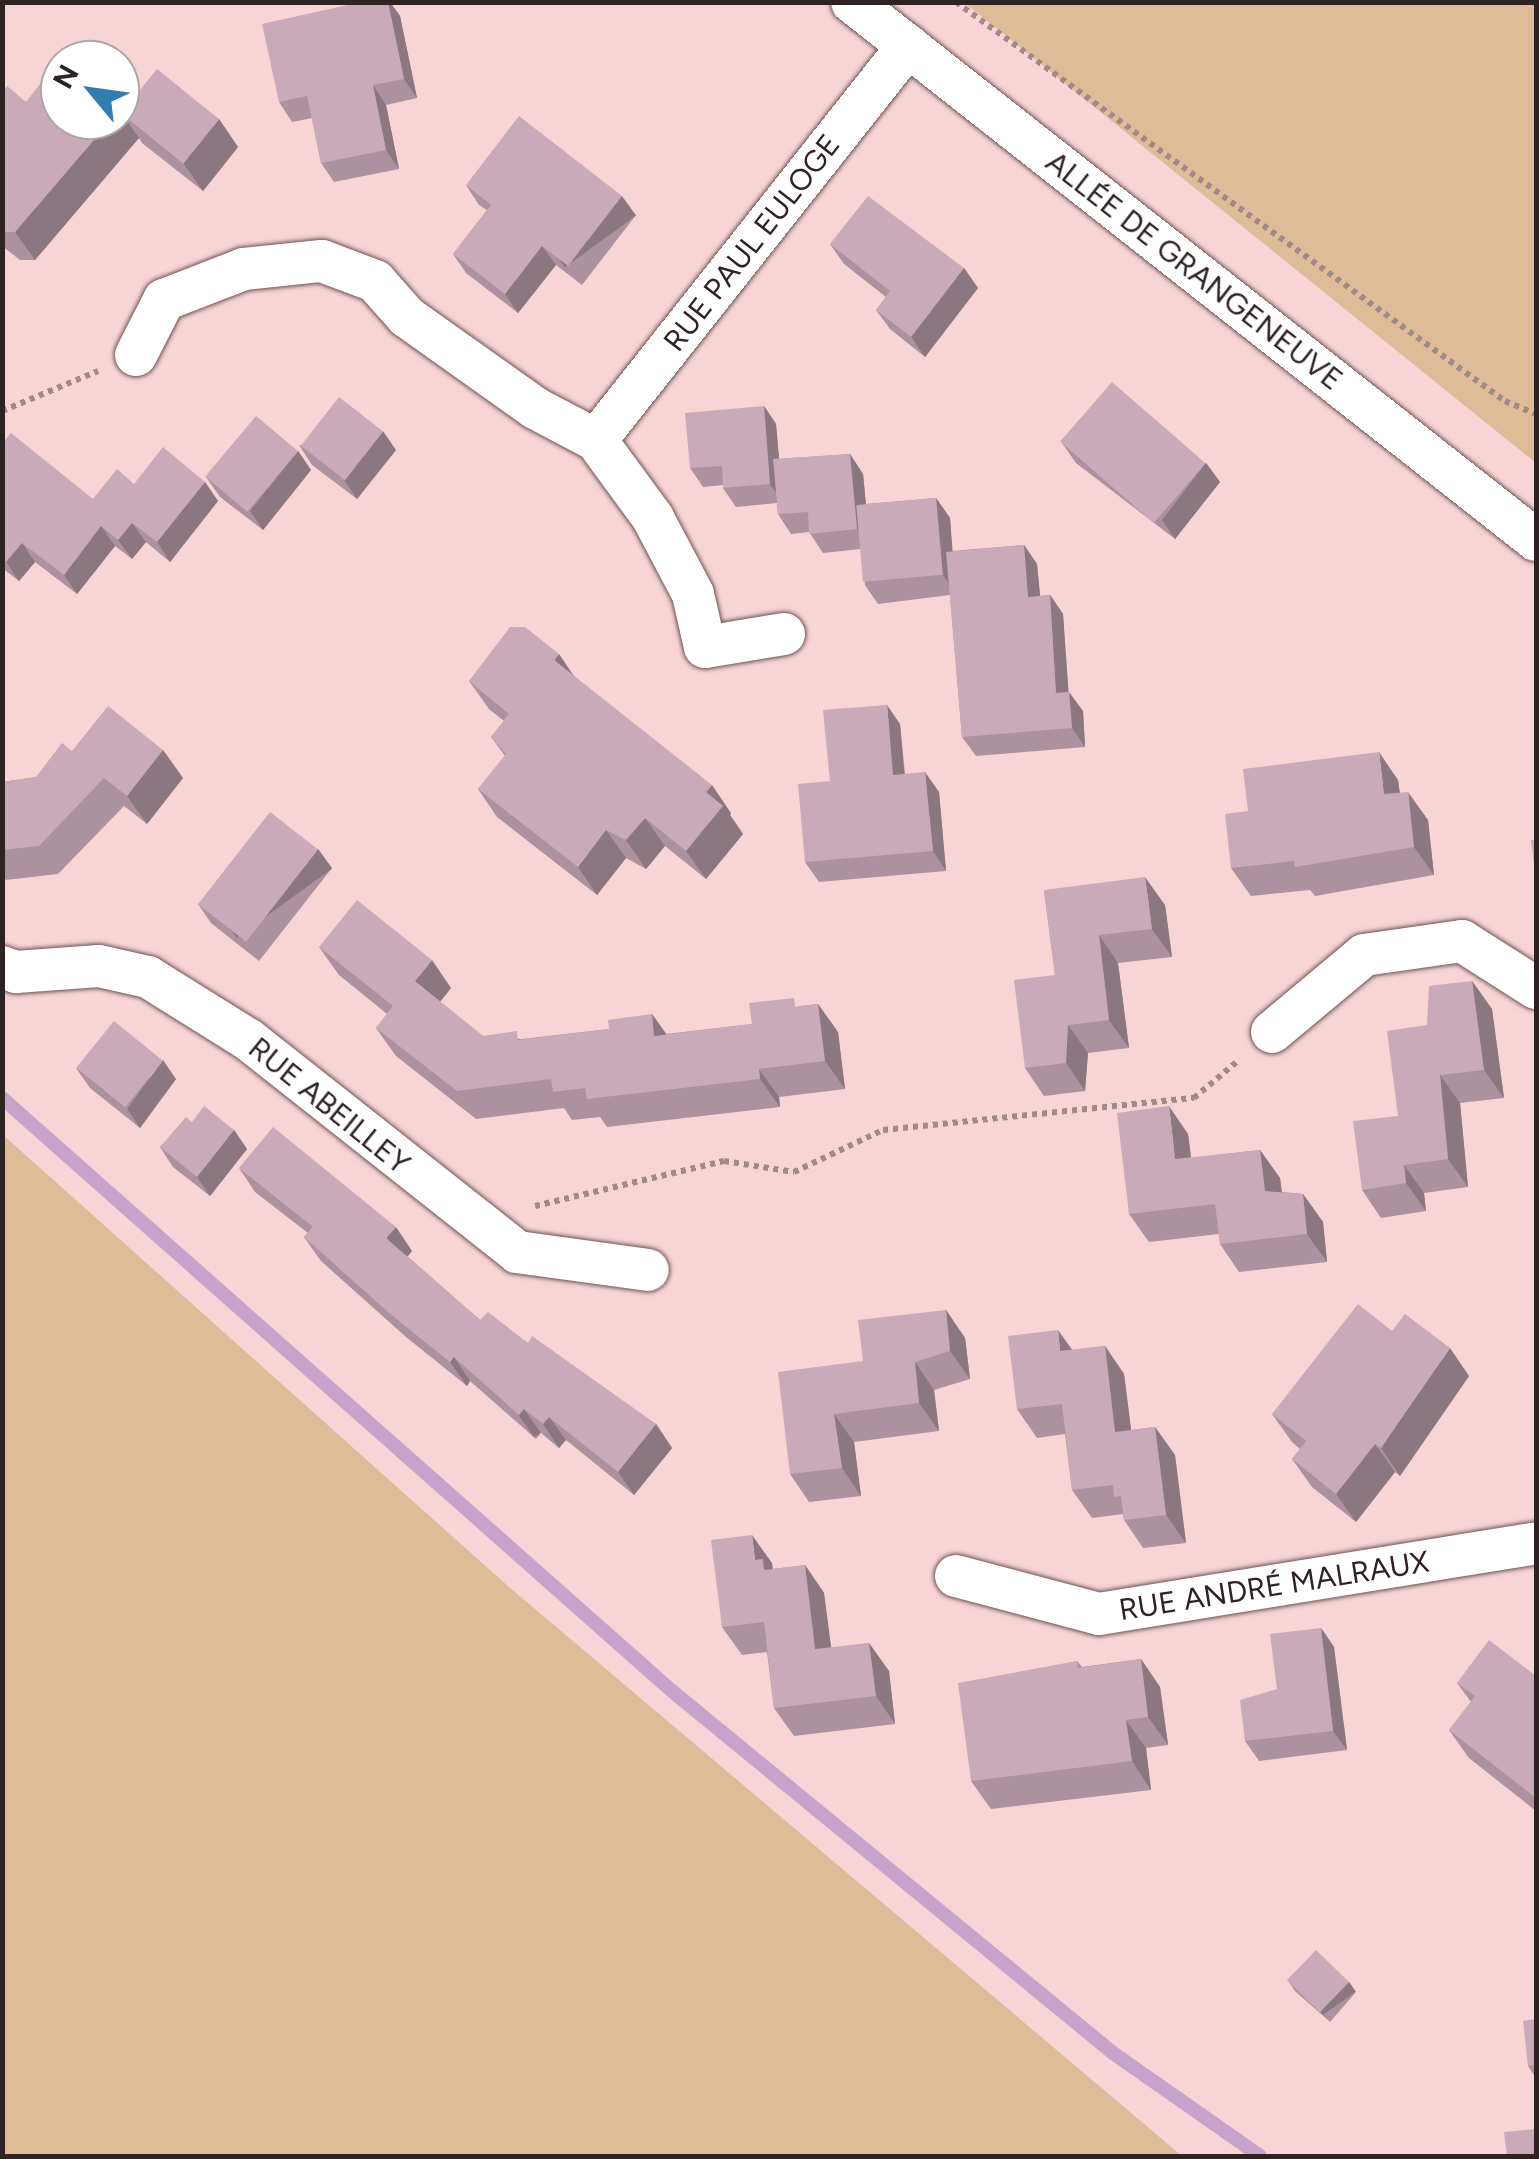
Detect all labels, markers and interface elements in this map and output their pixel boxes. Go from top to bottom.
north arrow [40,40,140,140]
text: N [45,59,86,94]
street label: RUE PAUL EULOGE [656,128,848,358]
street label: ALLÉE DE GRANGENEUVE [1039,144,1349,398]
street label: RUE ABEILLEY [241,1030,417,1182]
street label: RUE ANDRÉ MALRAUX [1116,1544,1432,1628]

